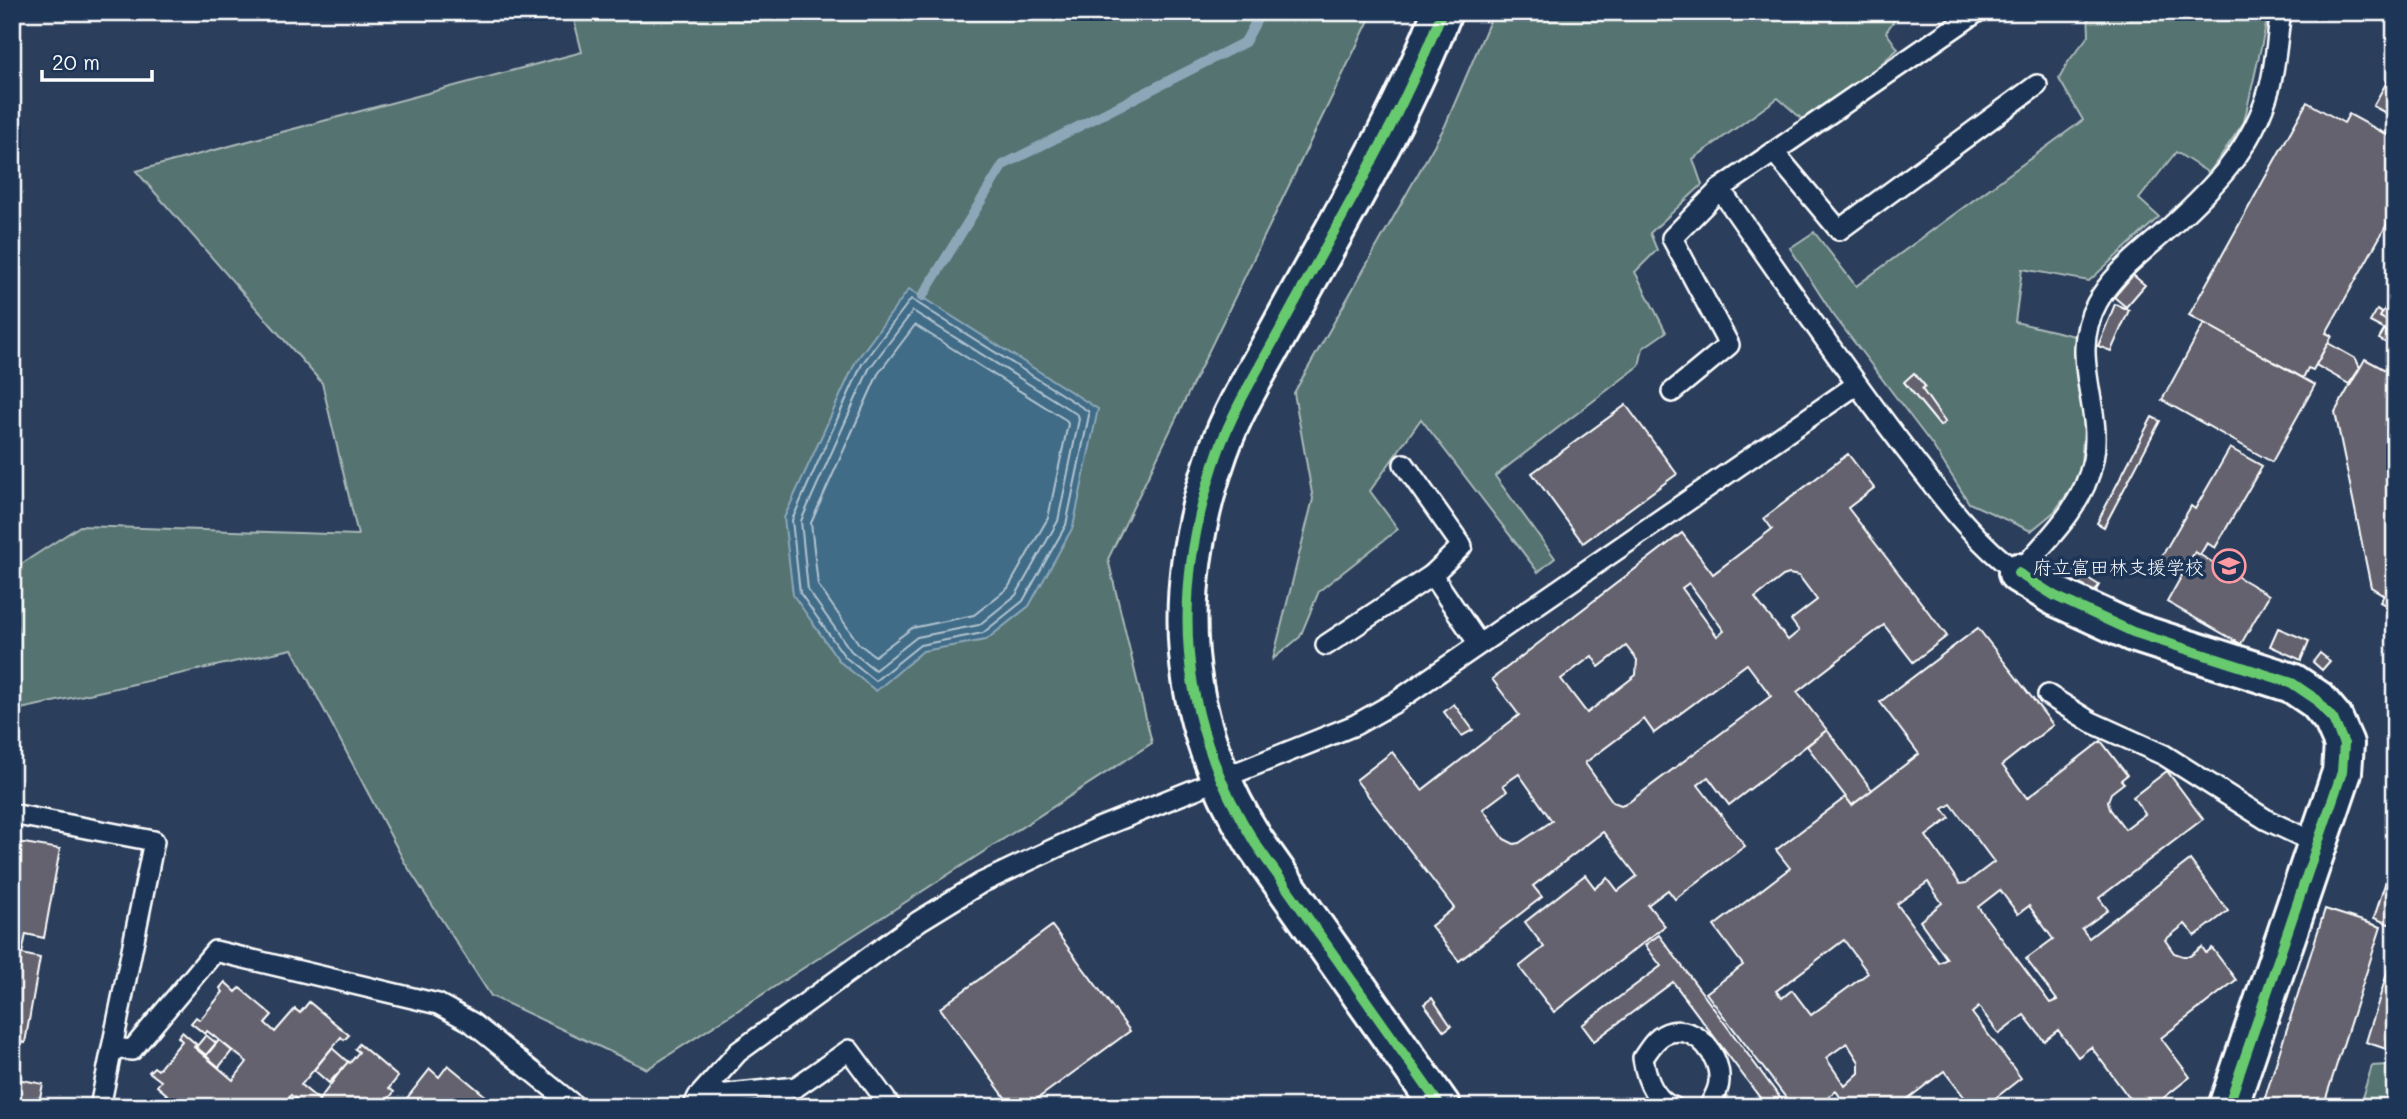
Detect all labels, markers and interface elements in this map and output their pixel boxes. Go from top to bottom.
scale bar [42,38,152,82]
text: 20 m [52,48,100,75]
school or university icon: 府立富田林支援学校 [2210,547,2248,585]
place label: 府立富田林支援学校 [2033,554,2204,579]

